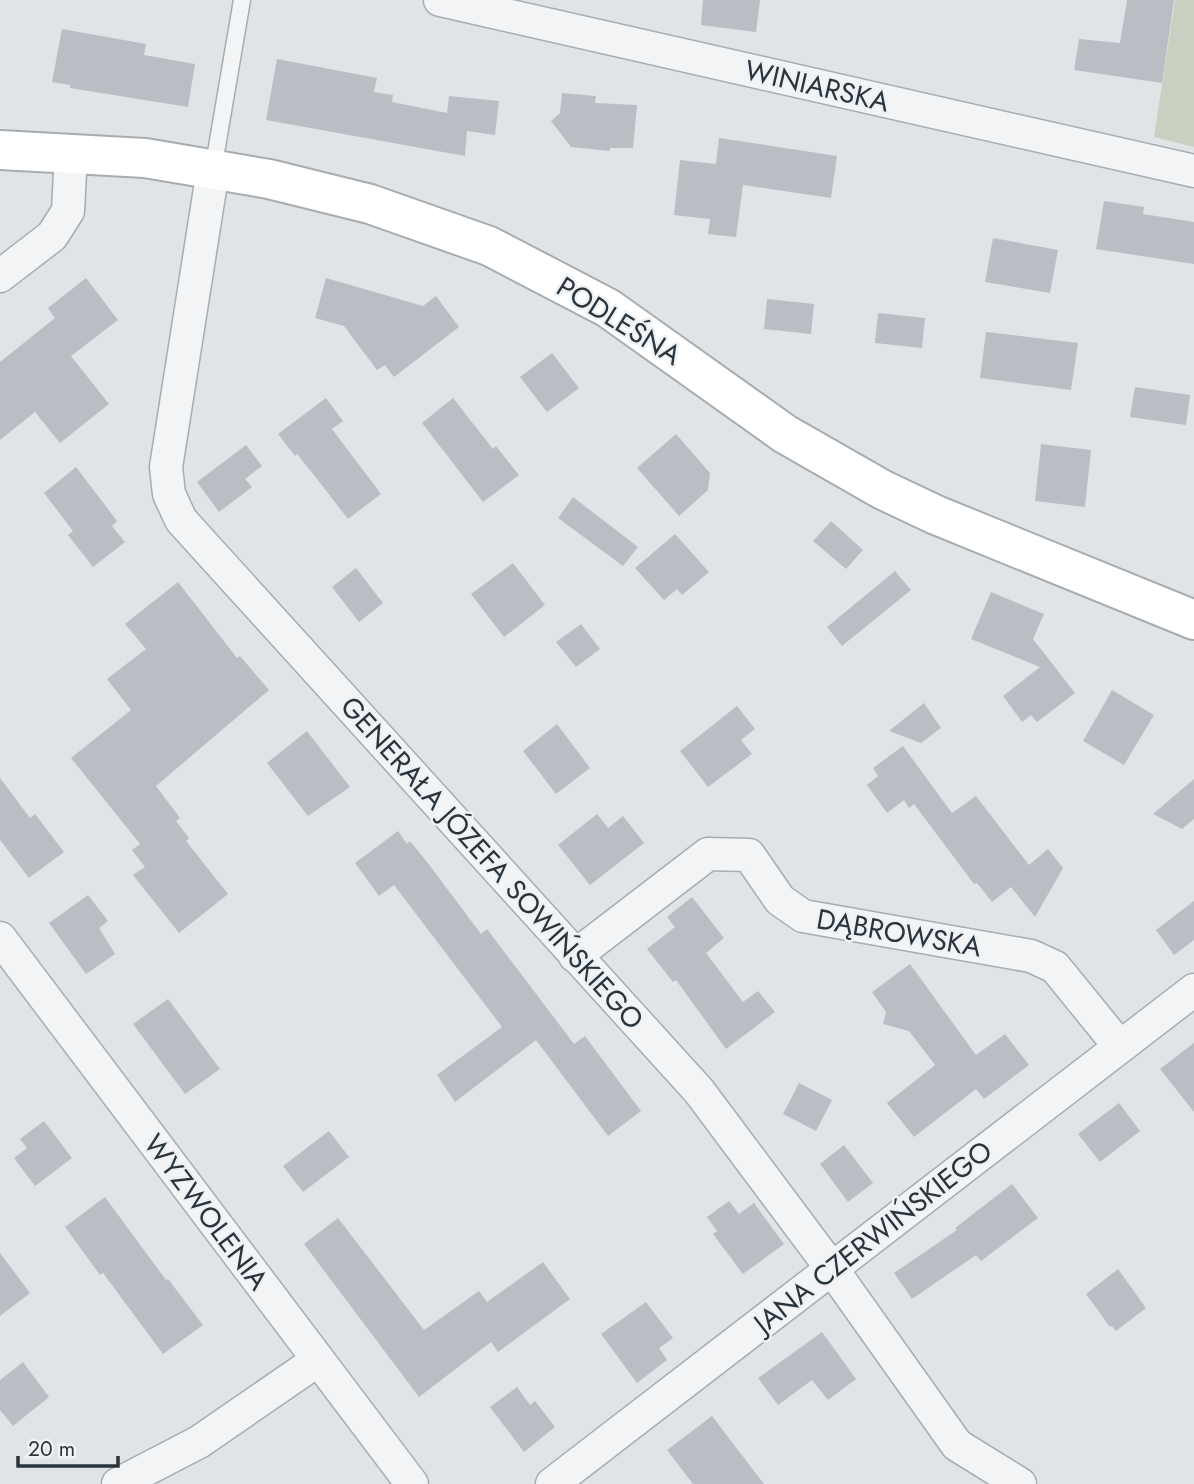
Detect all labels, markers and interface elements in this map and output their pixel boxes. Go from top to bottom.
street label: WINIARSKA [741,49,894,123]
street label: PODLEŚNA [549,267,690,376]
street label: GENERAŁA JÓZEFA SOWIŃSKIEGO [331,687,653,1039]
street label: DĄBROWSKA [813,898,985,968]
street label: WYZWOLENIA [134,1125,279,1299]
street label: JANA CZERWIŃSKIEGO [742,1131,1001,1346]
scale bar [18,1424,117,1468]
text: 20 m [28,1434,75,1464]

